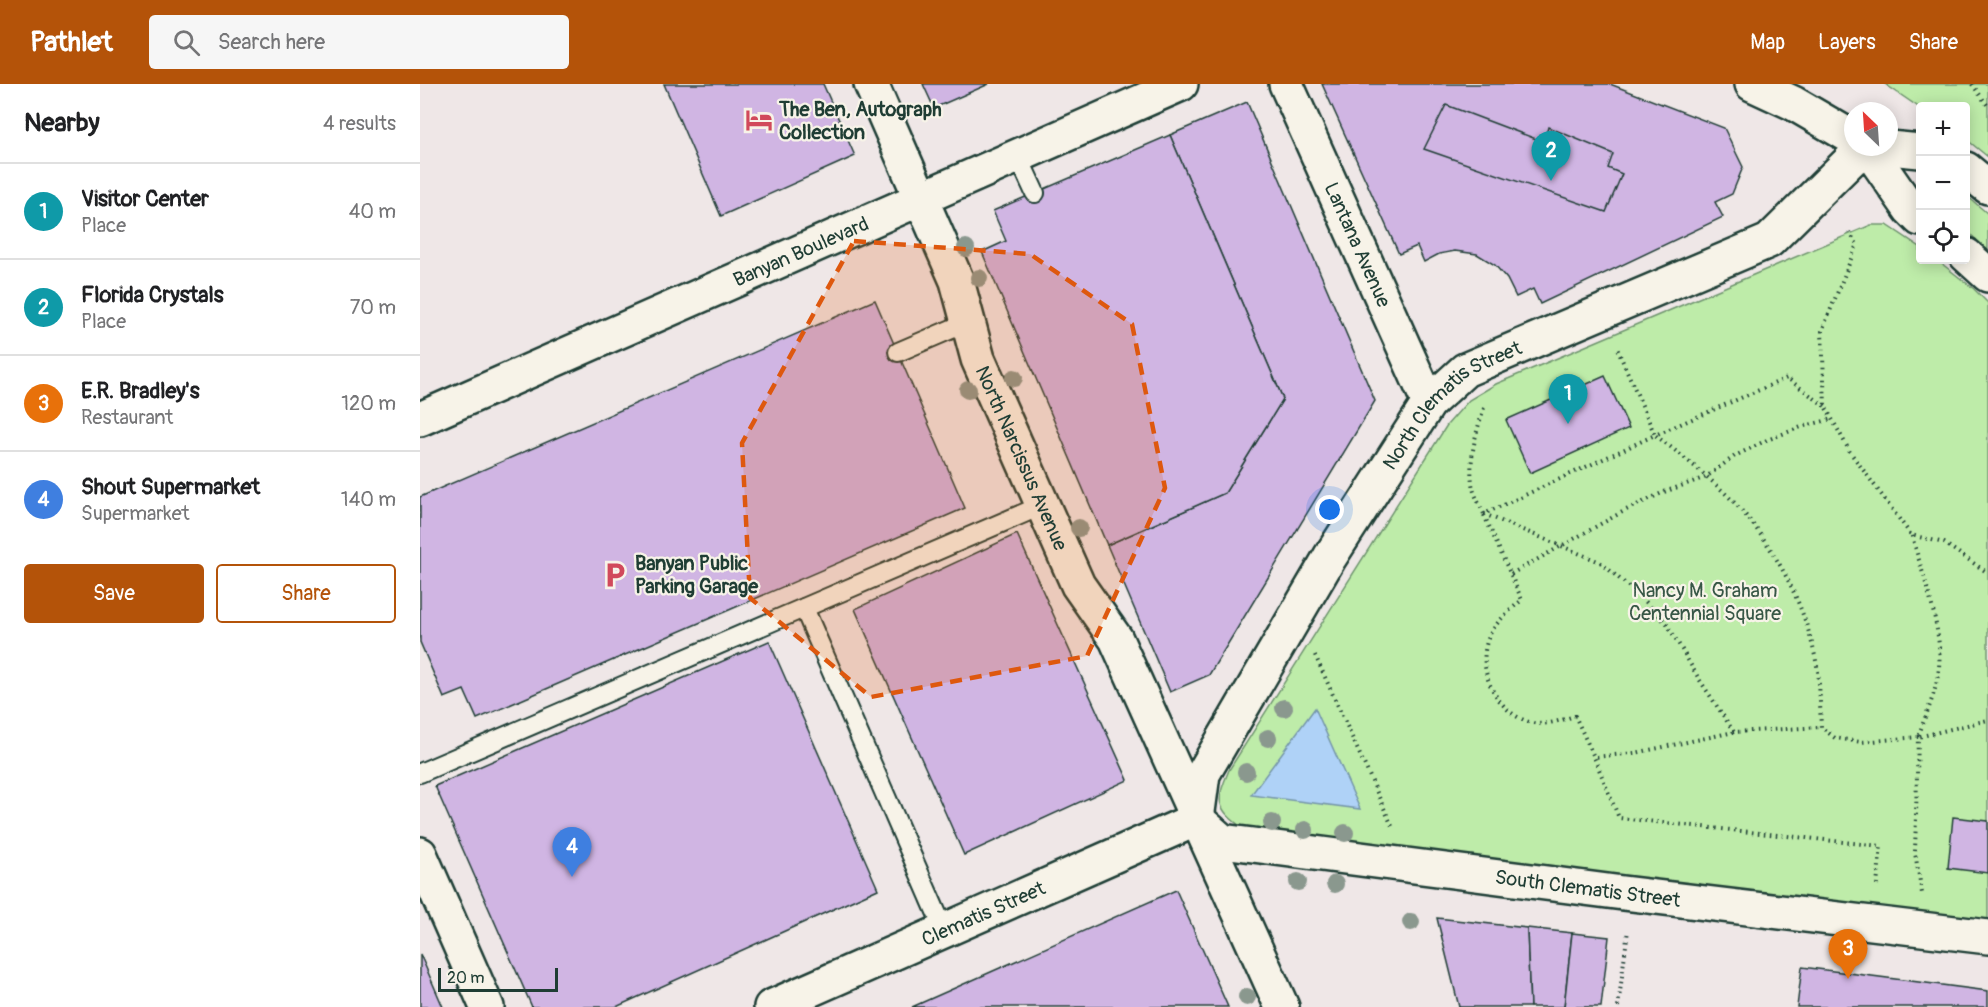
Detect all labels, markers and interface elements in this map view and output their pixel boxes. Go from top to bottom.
search box [149,15,569,69]
text: Pathlet [30,25,113,60]
icon: search [170,26,203,59]
text: Search here [218,28,325,56]
text: Map [1750,29,1785,56]
text: Layers [1818,29,1876,56]
text: Share [1909,29,1958,56]
place label: The Ben, Autograph Collection [778,97,942,145]
north arrow [1844,102,1898,156]
map controls [1916,102,1970,264]
button: + [1916,102,1970,156]
hotel icon: The Ben, Autograph Collection [744,105,774,135]
text: Nearby [24,107,100,139]
text: 4 results [323,111,396,136]
pin: 2 [1532,132,1570,181]
button: − [1916,156,1970,210]
street label: Lantana Avenue [1319,178,1396,311]
text: Visitor Center [81,185,209,213]
text: 1 [40,199,47,224]
text: 40 m [349,199,396,224]
button: locate [1916,210,1970,264]
street label: Banyan Boulevard [729,211,873,293]
text: Place [81,213,126,238]
text: Florida Crystals [81,281,224,309]
text: 2 [38,295,49,320]
text: 70 m [350,295,396,320]
text: Place [81,309,126,334]
street label: North Clematis Street [1377,335,1526,475]
street label: North Narcissus Avenue [970,362,1073,555]
pin: 1 [1548,374,1588,424]
text: E.R. Bradley's [81,377,199,405]
text: 3 [38,391,49,416]
text: 120 m [341,391,396,416]
text: Restaurant [81,405,173,430]
text: Shout Supermarket [81,473,260,501]
text: 4 [38,487,49,512]
text: 140 m [341,487,396,512]
your location [1315,495,1344,524]
text: Supermarket [81,501,190,526]
place label: Banyan Public Parking Garage [635,551,759,599]
parking icon: Banyan Public Parking Garage [600,560,630,590]
button: Save [24,564,204,623]
button: Share [216,564,396,623]
park label: Nancy M. Graham Centennial Square [1629,578,1781,626]
pin: 4 [552,828,592,877]
street label: South Clematis Street [1493,865,1683,913]
street label: Clematis Street [918,875,1050,952]
pin: 3 [1828,930,1868,979]
scale bar [438,965,558,992]
text: 20 m [447,968,485,988]

